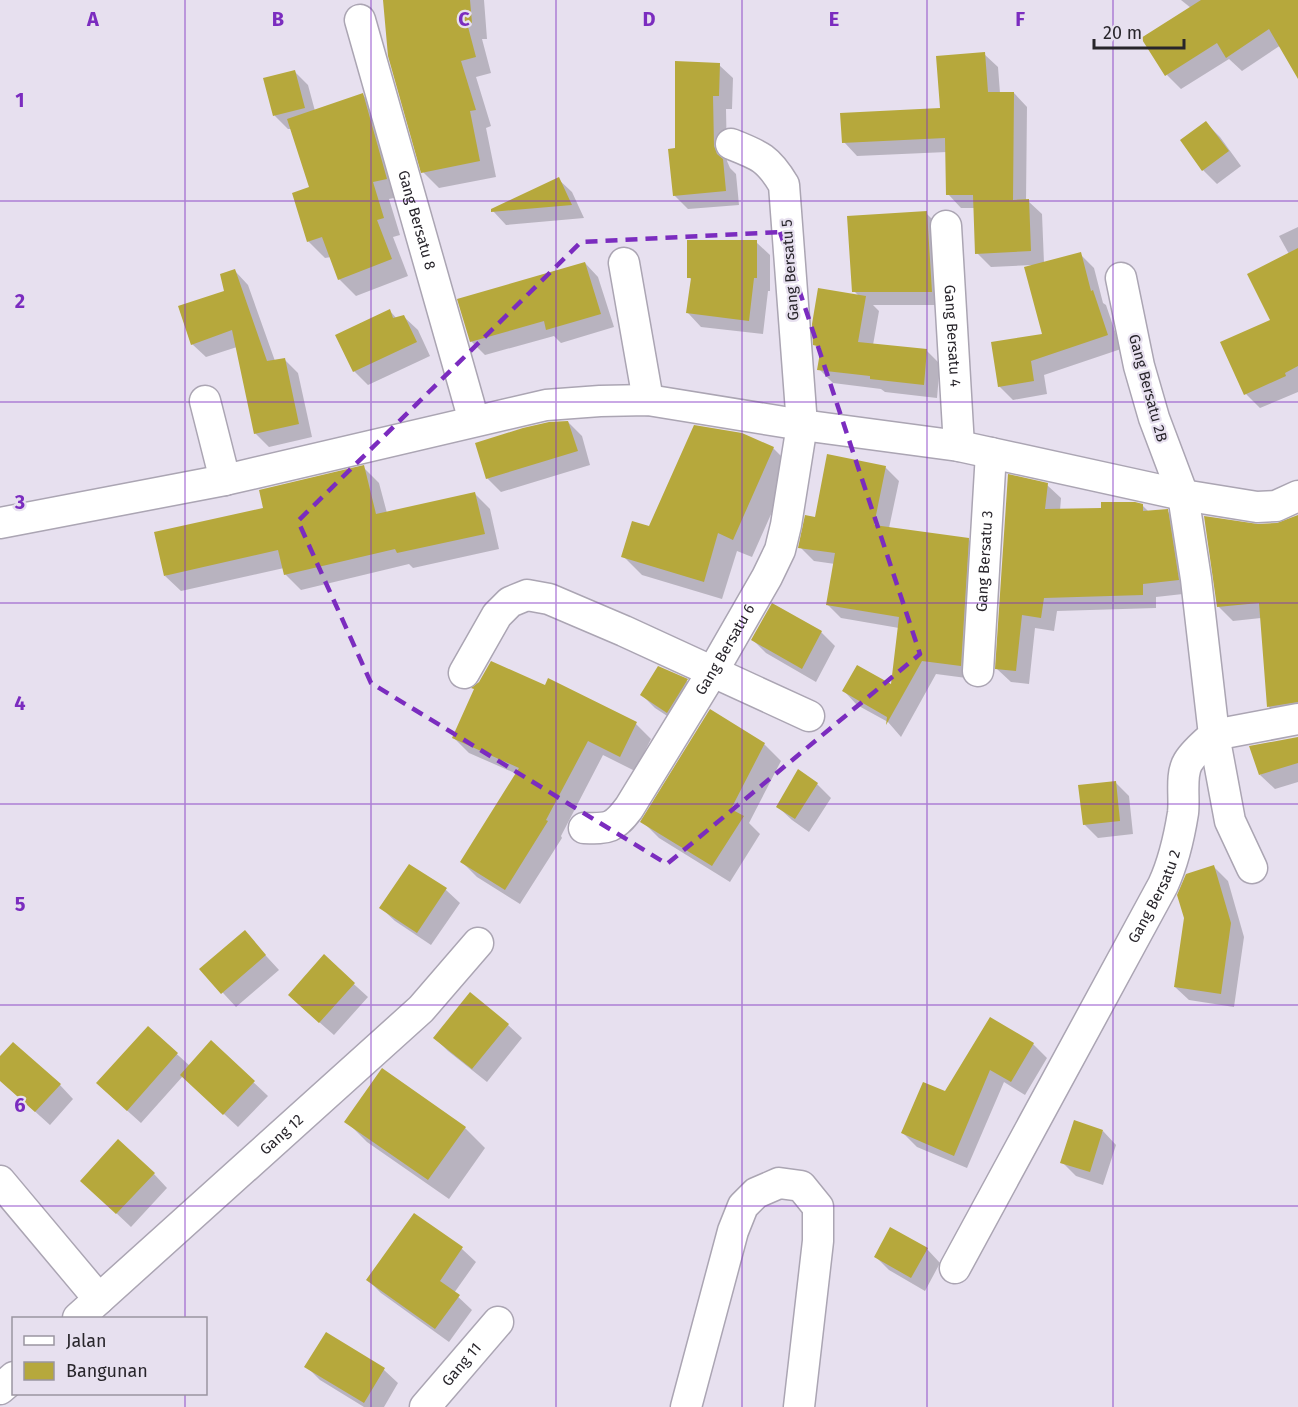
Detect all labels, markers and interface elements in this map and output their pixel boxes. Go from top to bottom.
text: A [86,7,100,31]
text: B [272,7,284,31]
text: C [458,7,470,31]
text: D [642,7,656,31]
text: E [829,7,839,31]
text: F [1015,7,1025,31]
scale bar [1094,12,1184,50]
text: 20 m [1103,22,1142,44]
text: 1 [15,88,25,112]
street label: Gang Bersatu 8 [394,168,440,272]
street label: Gang Bersatu 5 [777,219,803,321]
street label: Gang Bersatu 4 [940,284,964,387]
text: 2 [15,289,25,313]
street label: Gang Bersatu 2B [1125,332,1171,444]
text: 3 [14,490,25,514]
street label: Gang Bersatu 3 [973,510,997,613]
street label: Gang Bersatu 6 [691,601,759,698]
text: 4 [14,691,26,715]
street label: Gang Bersatu 2 [1124,848,1184,946]
text: 5 [15,892,26,916]
text: 6 [14,1093,26,1117]
street label: Gang 12 [256,1110,307,1159]
legend [12,1317,207,1395]
text: Jalan [66,1330,107,1352]
street label: Gang 11 [438,1339,485,1390]
text: Bangunan [66,1360,148,1382]

